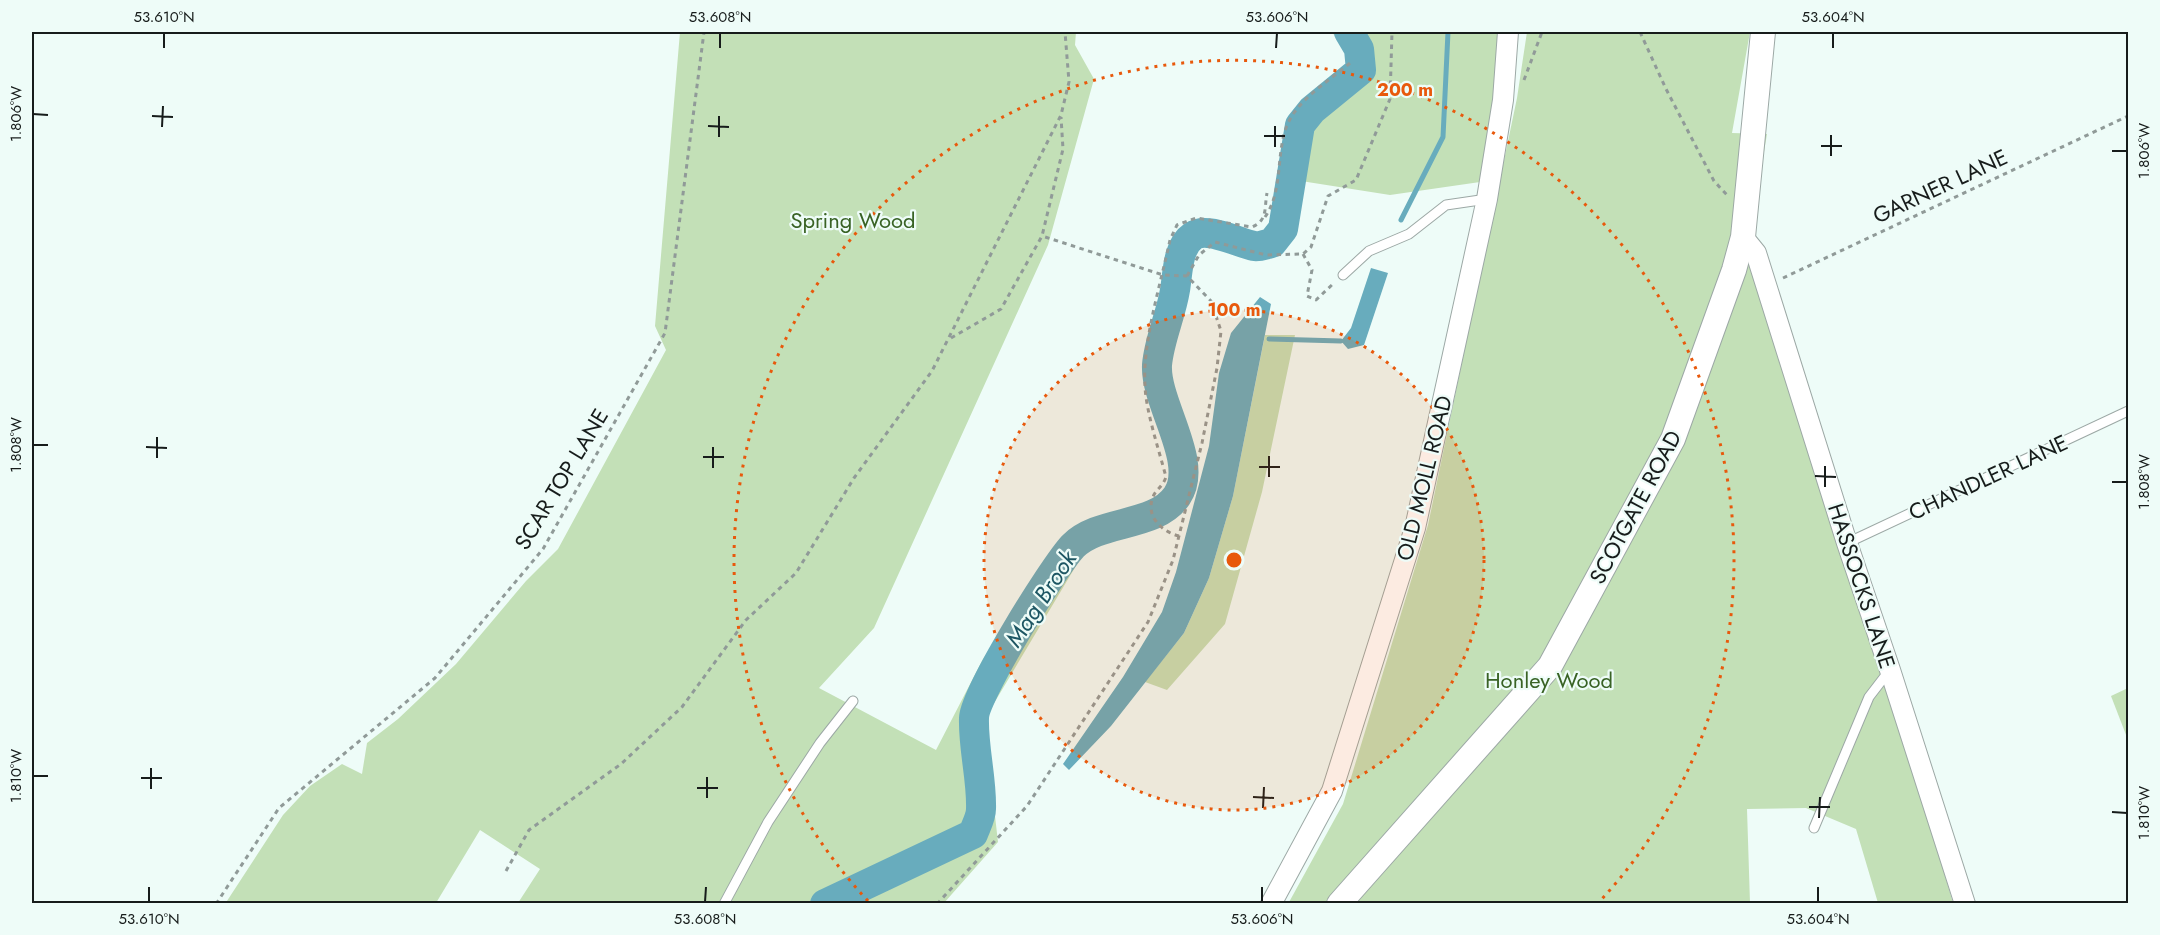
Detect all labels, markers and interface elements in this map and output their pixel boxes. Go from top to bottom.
text: 53.610°N [133,6,195,28]
text: 53.608°N [689,6,751,28]
text: 53.606°N [1245,6,1309,28]
text: 53.604°N [1801,6,1865,28]
text: 200 m [1377,77,1433,103]
text: 1.806°W [5,86,27,142]
text: 1.806°W [2133,123,2155,179]
street label: GARNER LANE [1867,141,2013,231]
park label: Spring Wood [790,204,916,236]
text: 100 m [1207,297,1261,323]
street label: OLD MOLL ROAD [1388,392,1460,564]
street label: SCAR TOP LANE [506,402,616,556]
text: 1.808°W [5,417,27,473]
street label: SCOTGATE ROAD [1581,424,1689,589]
street label: CHANDLER LANE [1903,426,2073,528]
text: 1.808°W [2133,454,2155,510]
street label: HASSOCKS LANE [1820,499,1904,673]
water label: Mag Brook [996,542,1086,654]
centre of rings [1224,550,1244,570]
park label: Honley Wood [1485,664,1613,696]
text: 1.810°W [5,749,27,803]
text: 1.810°W [2133,786,2155,840]
text: 53.610°N [118,908,180,930]
text: 53.608°N [674,908,736,930]
text: 53.606°N [1230,908,1294,930]
text: 53.604°N [1786,908,1850,930]

